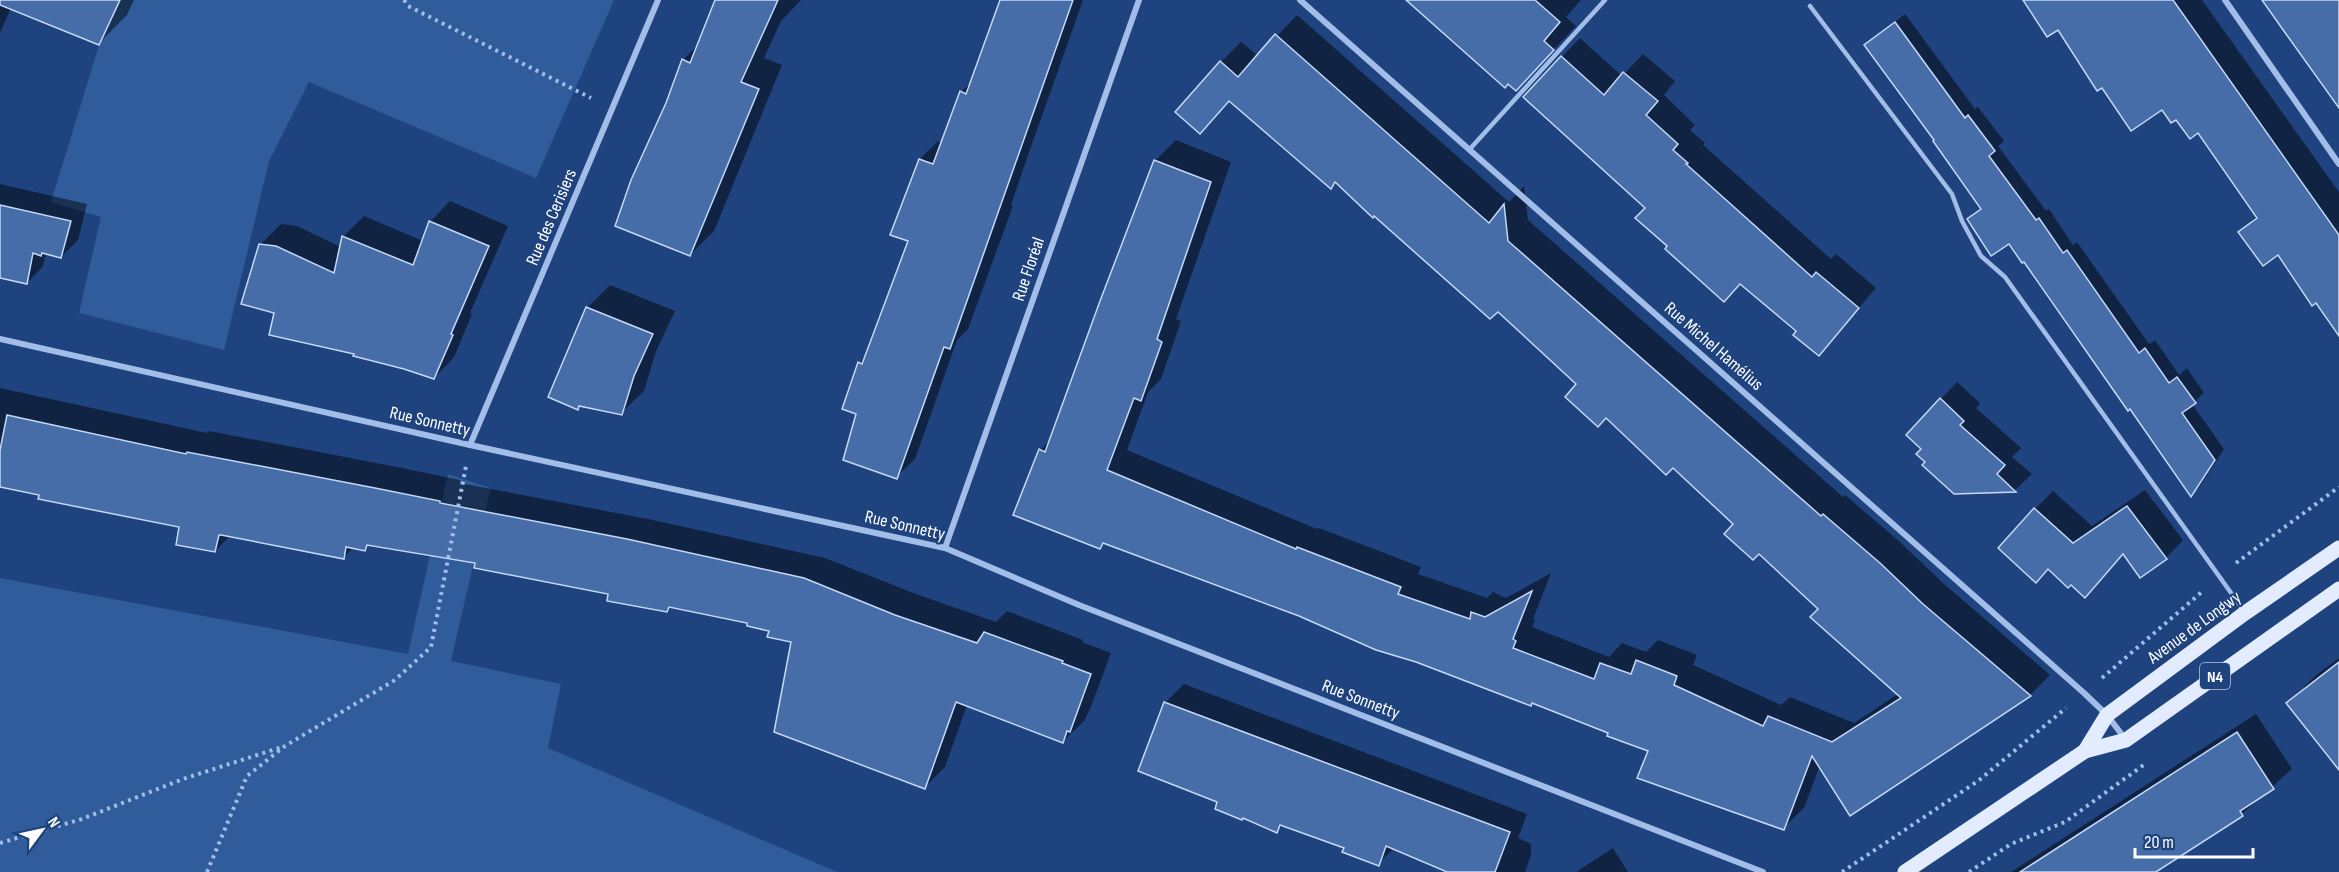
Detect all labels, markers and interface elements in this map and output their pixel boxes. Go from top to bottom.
street label: Rue des Cerisiers [522,166,581,269]
street label: Rue Floréal [1008,235,1049,304]
street label: Rue Michel Hamélius [1660,298,1767,395]
street label: Rue Sonnetty [388,402,472,441]
street label: Rue Sonnetty [863,506,947,545]
street label: Avenue de Longwy [2143,586,2245,669]
road number: N4 [2200,663,2230,689]
street label: Rue Sonnetty [1319,675,1403,724]
north arrow [12,800,72,860]
text: N [43,814,64,831]
scale bar [2135,821,2254,859]
text: 20 m [2144,832,2174,853]

